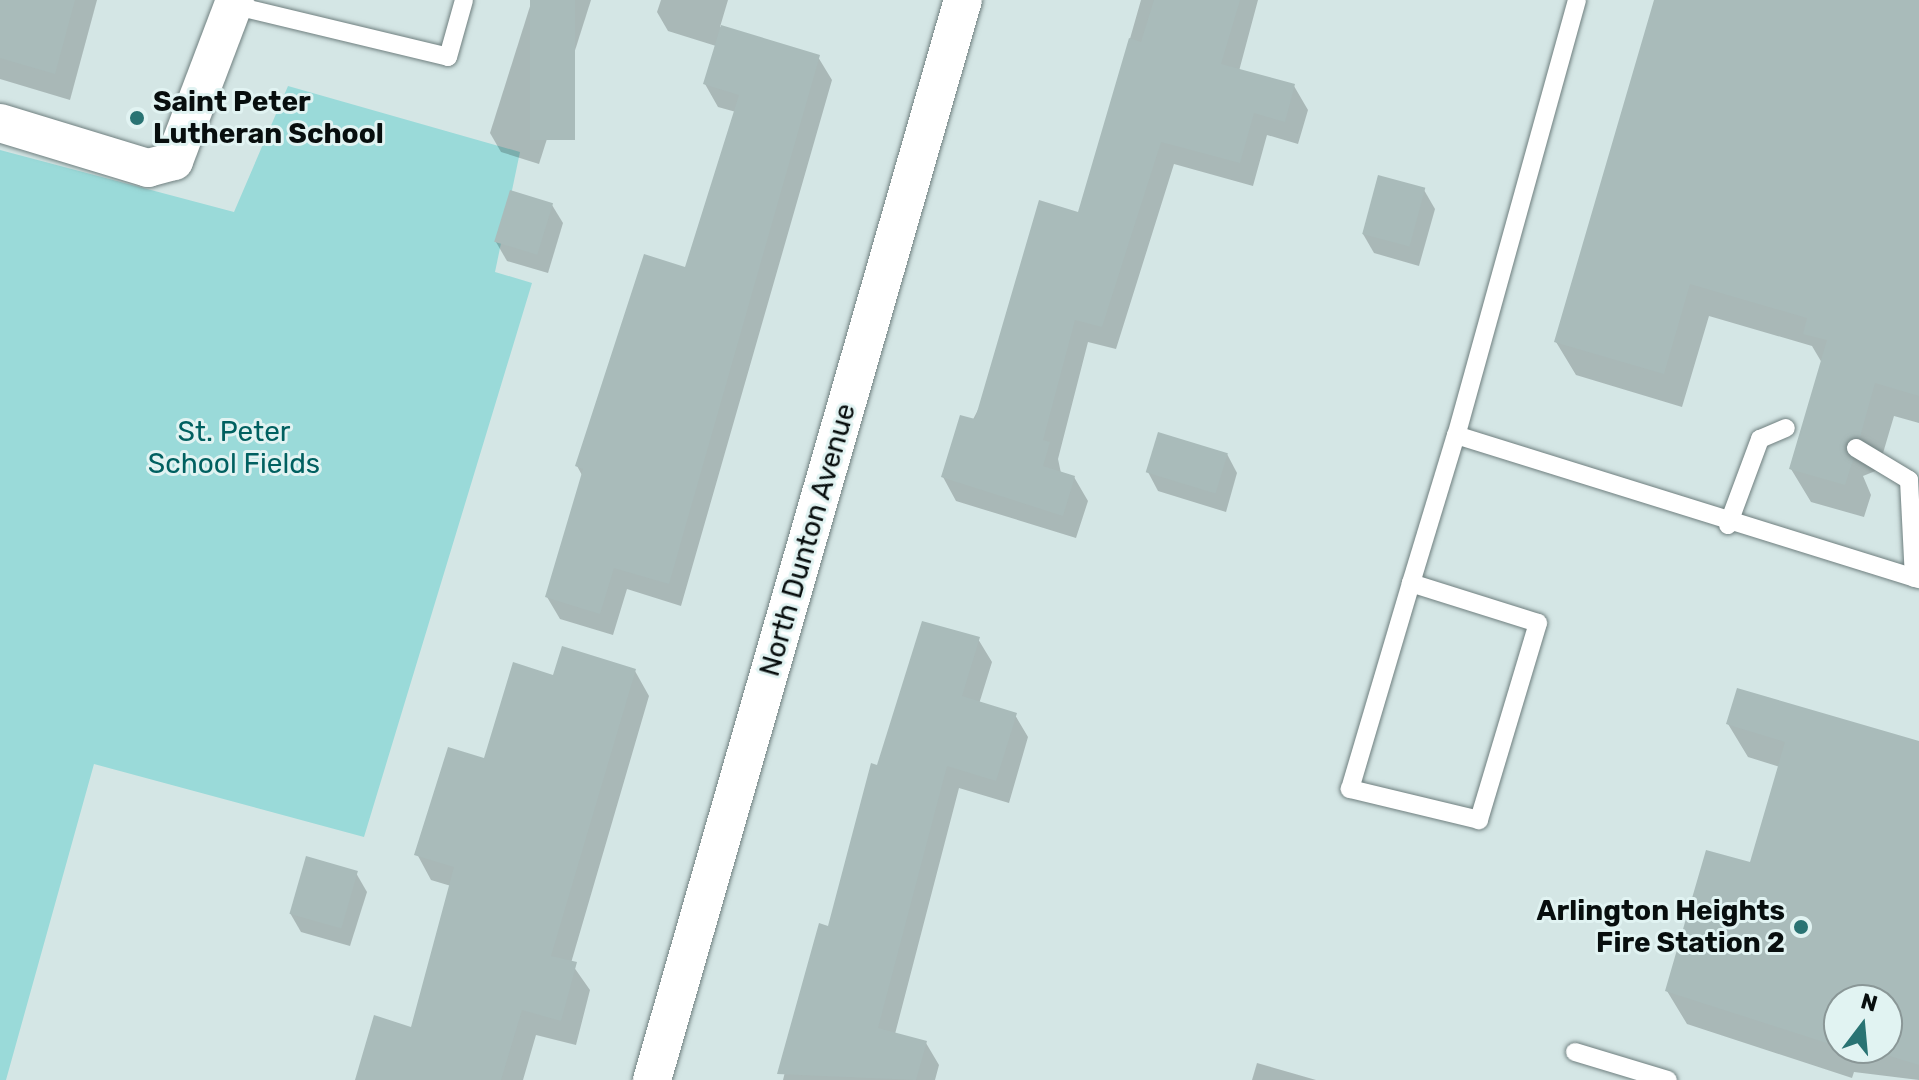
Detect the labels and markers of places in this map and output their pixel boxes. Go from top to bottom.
place label: Saint Peter Lutheran School [153,85,384,151]
marker: Saint Peter Lutheran School [128,109,146,127]
place label: Arlington Heights Fire Station 2 [1536,894,1785,960]
marker: Arlington Heights Fire Station 2 [1792,918,1810,936]

